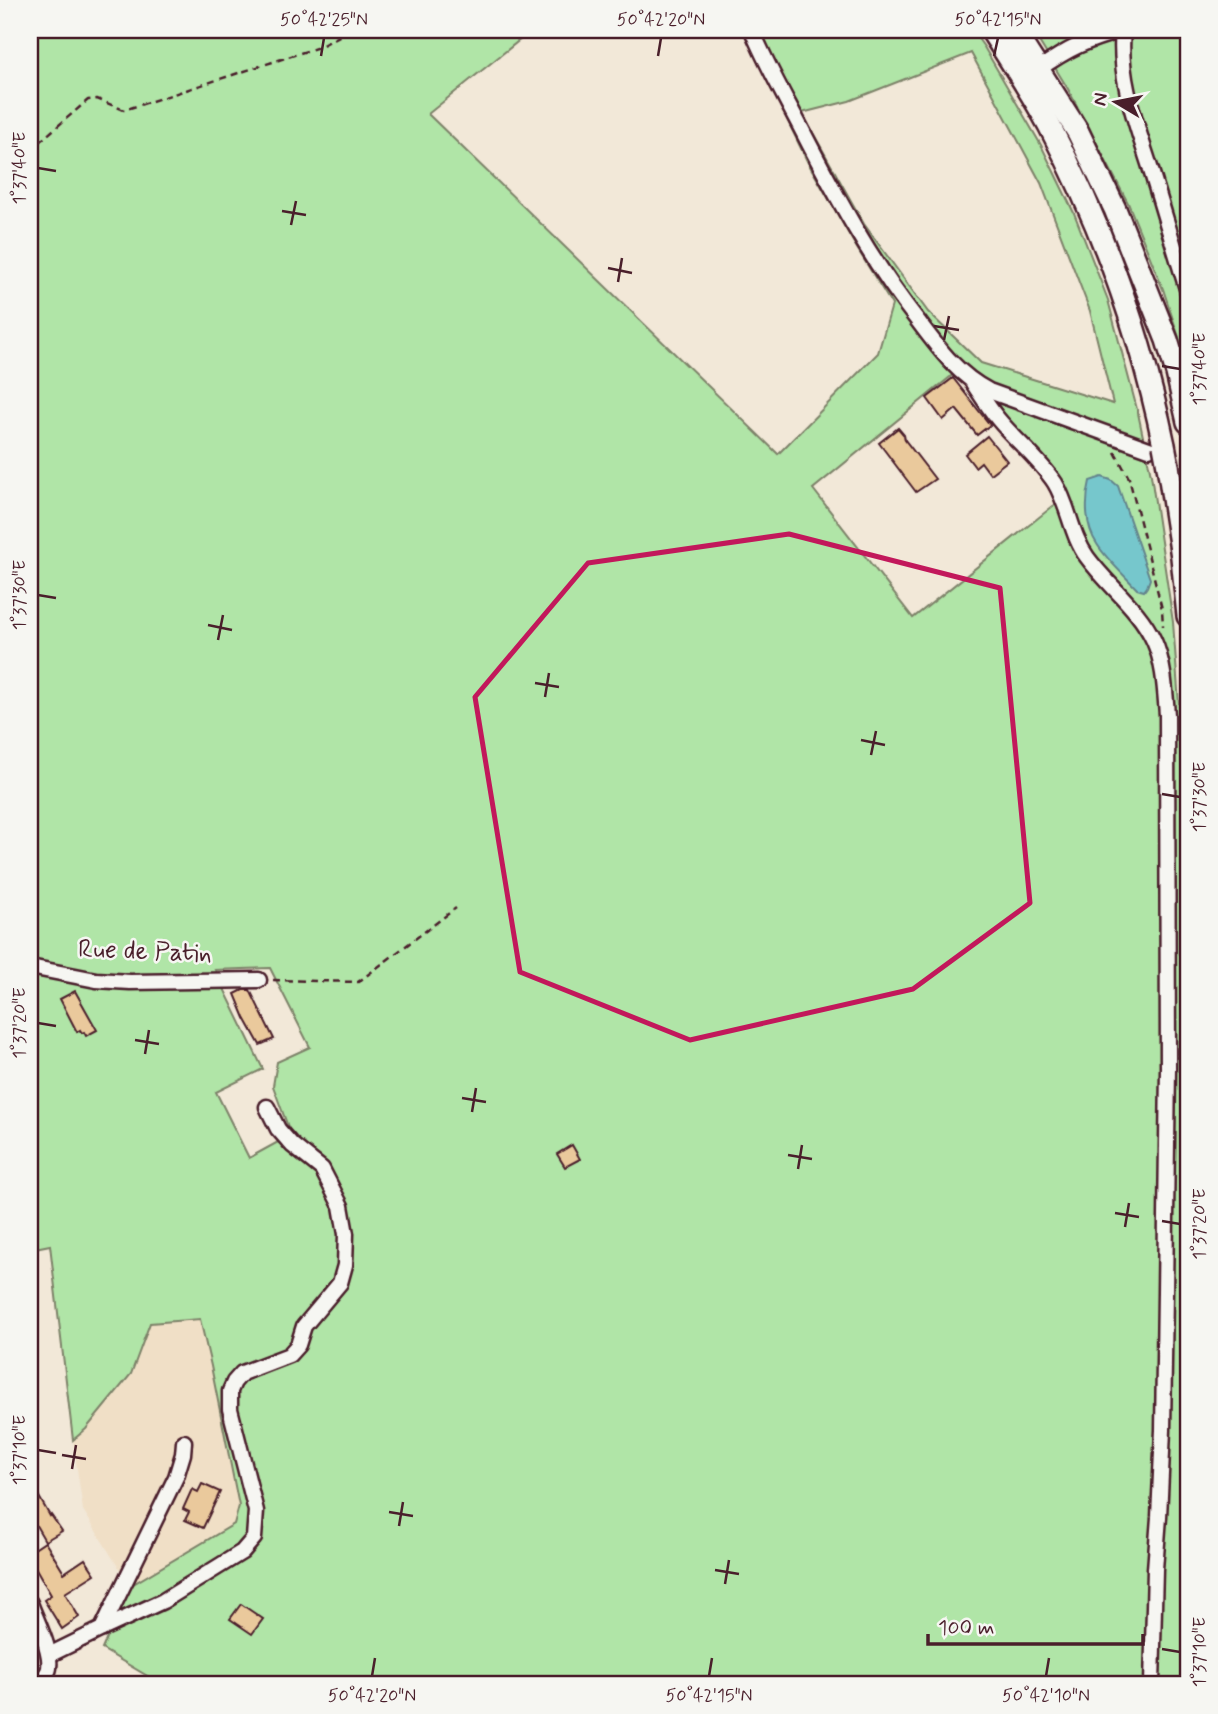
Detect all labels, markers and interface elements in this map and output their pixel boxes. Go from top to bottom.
text: 50°42'25"N [280,8,368,32]
text: 50°42'20"N [617,8,705,32]
text: 50°42'15"N [954,8,1042,32]
north arrow [1082,66,1152,136]
text: N [1087,91,1114,108]
text: 1°37'40"E [8,132,32,204]
text: 1°37'40"E [1188,333,1212,405]
text: 1°37'30"E [8,560,32,630]
text: 1°37'30"E [1188,762,1212,832]
street label: Rue de Patin [77,933,213,971]
text: 1°37'20"E [8,987,32,1059]
text: 1°37'20"E [1188,1188,1212,1260]
text: 1°37'10"E [8,1415,32,1485]
scale bar [928,1602,1143,1646]
text: 100 m [938,1614,994,1642]
text: 1°37'10"E [1188,1617,1212,1687]
text: 50°42'20"N [328,1684,416,1708]
text: 50°42'15"N [665,1684,753,1708]
text: 50°42'10"N [1002,1684,1090,1708]

